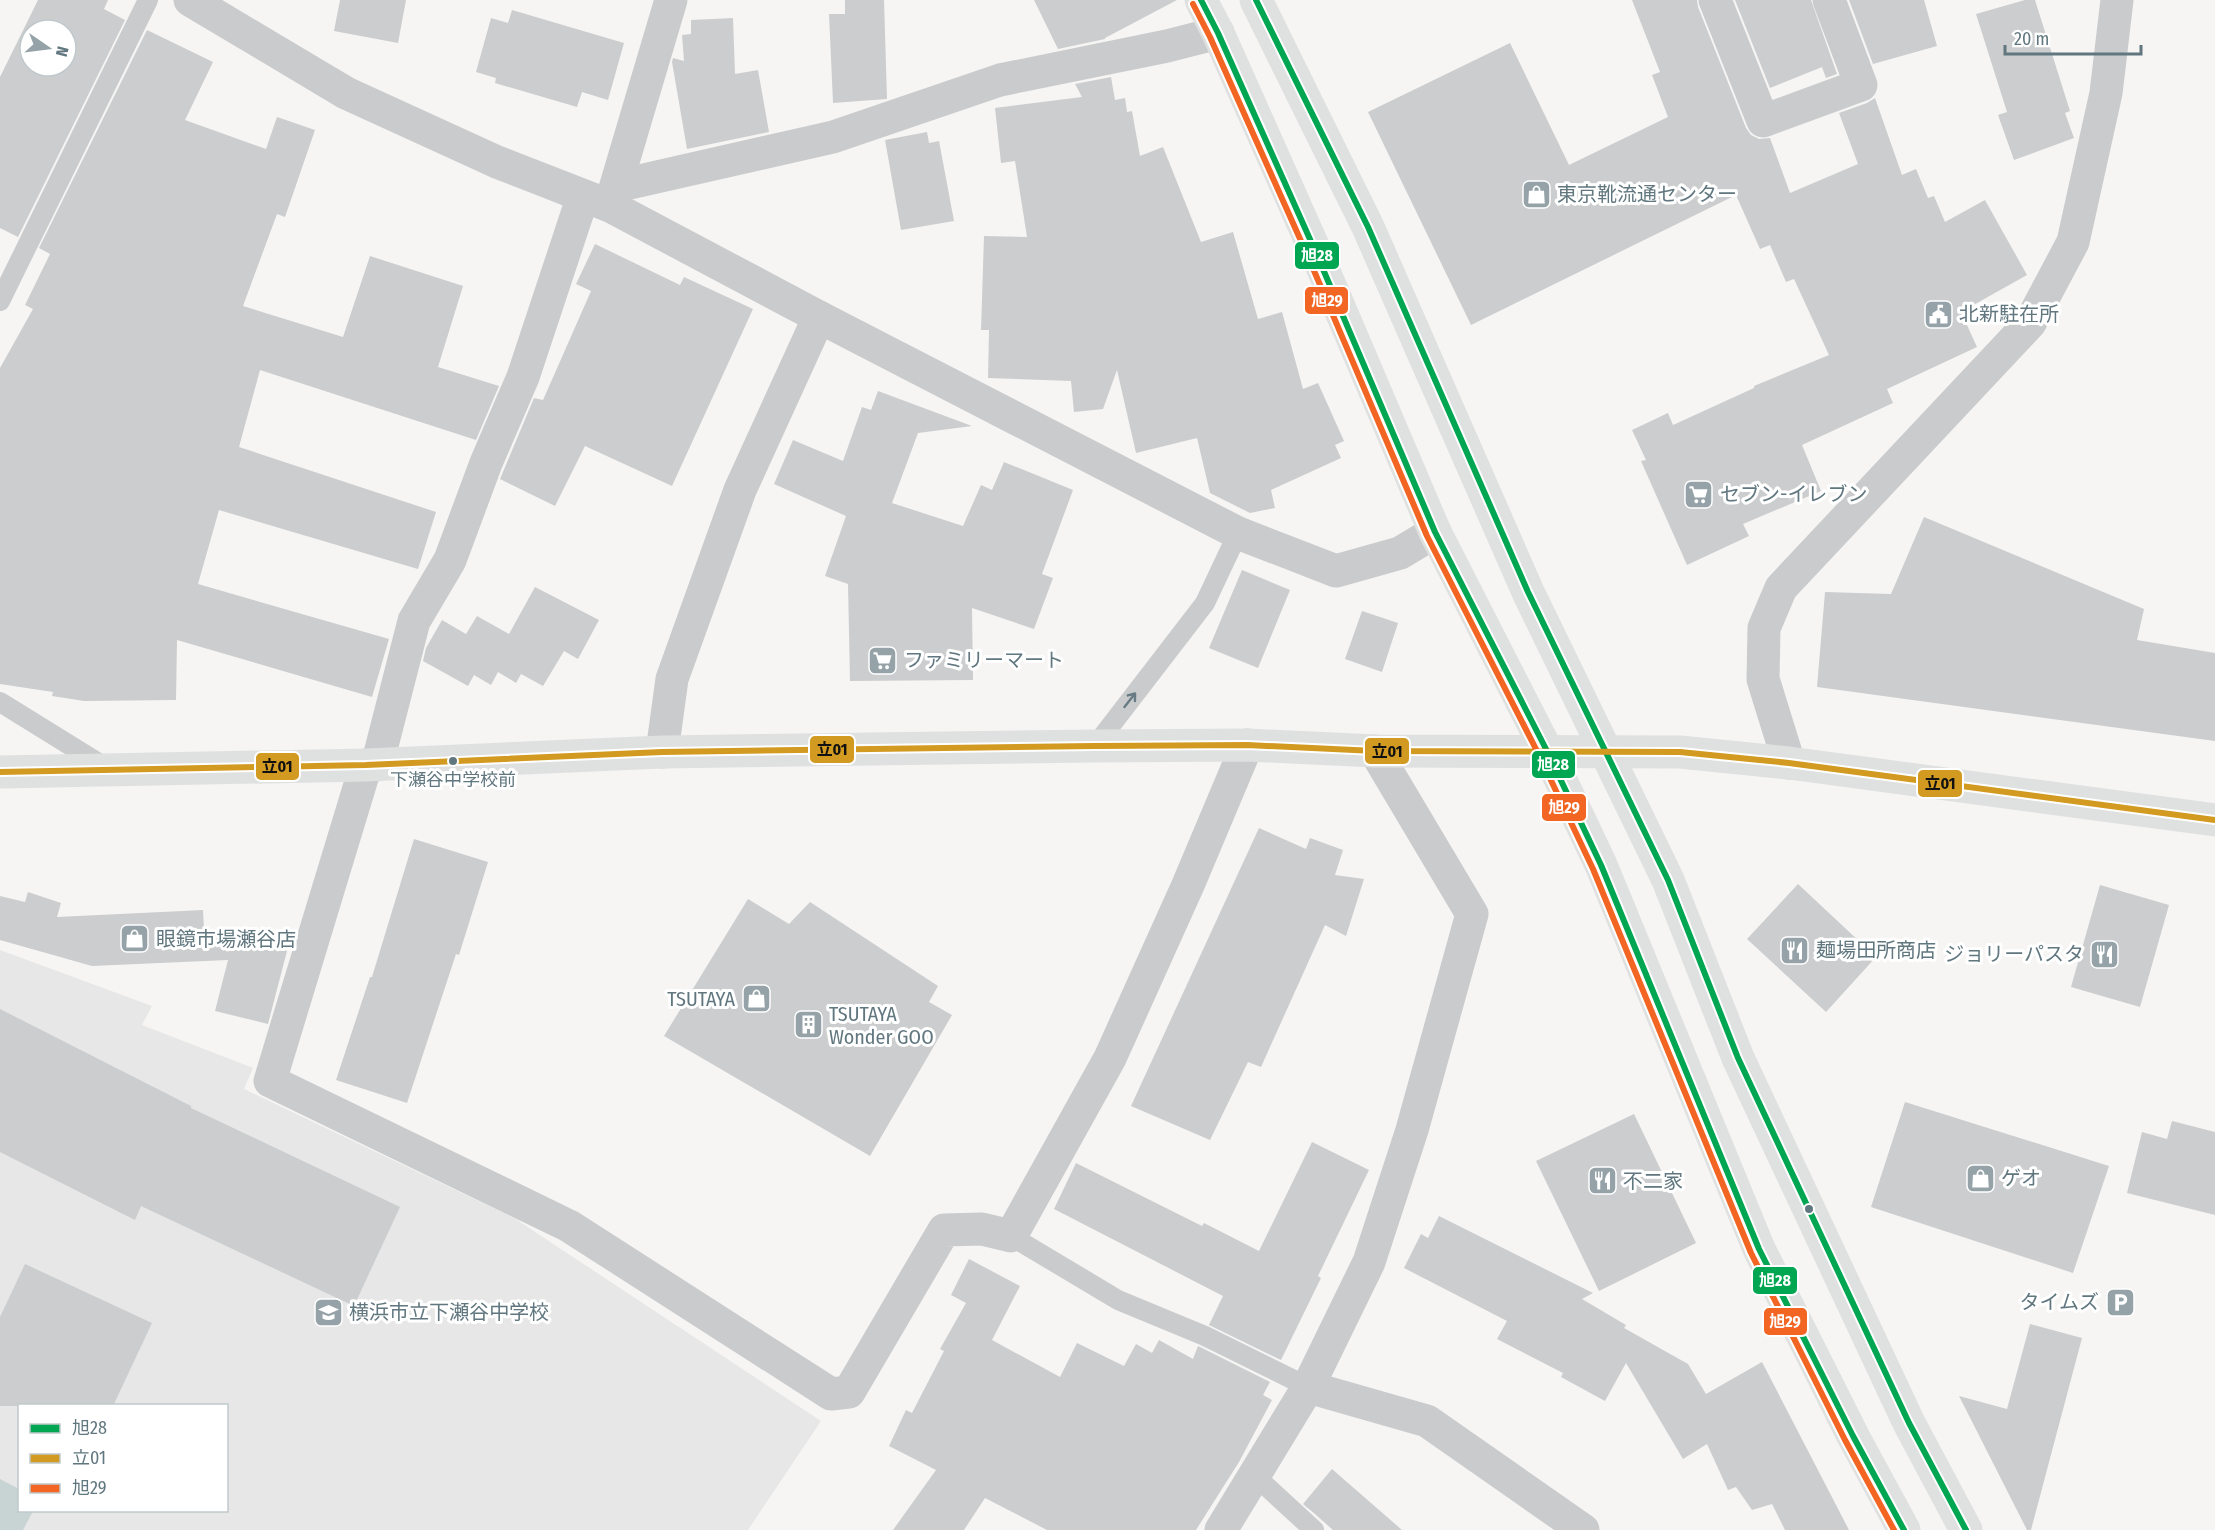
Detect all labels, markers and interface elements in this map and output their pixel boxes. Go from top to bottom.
north arrow [18,18,78,78]
scale bar [2005,18,2142,56]
text: 20 m [2014,28,2049,50]
text: N [52,45,72,58]
shop icon: 東京靴流通センター [1520,178,1552,210]
place label: 東京靴流通センター [1557,182,1737,206]
line badge: 旭28 [1294,241,1340,270]
text: 旭28 [1301,246,1333,265]
line badge: 旭29 [1304,286,1349,315]
text: 旭29 [1311,291,1343,310]
public building icon: 北新駐在所 [1922,298,1954,330]
place label: 北新駐在所 [1959,302,2059,326]
supermarket icon: セブン-イレブン [1683,478,1715,510]
place label: セブン-イレブン [1720,482,1867,506]
supermarket icon: ファミリーマート [867,644,899,676]
place label: ファミリーマート [904,648,1064,672]
one-way arrow [1124,692,1137,708]
line badge: 立01 [809,735,855,764]
line badge: 立01 [1364,737,1410,765]
text: 立01 [816,740,848,759]
text: 立01 [1371,742,1403,761]
line badge: 旭28 [1531,750,1576,779]
line badge: 立01 [255,752,300,781]
marker: 下瀬谷中学校前 [447,755,459,767]
text: 旭28 [1537,755,1569,774]
text: 立01 [261,757,293,776]
place label: 下瀬谷中学校前 [390,769,516,791]
line badge: 立01 [1917,769,1963,798]
text: 立01 [1924,774,1956,793]
line badge: 旭29 [1541,793,1587,822]
text: 旭29 [1548,798,1580,817]
shop icon: 眼鏡市場瀬谷店 [119,923,151,955]
place label: 眼鏡市場瀬谷店 [156,927,296,951]
restaurant icon: 麺場田所商店 [1779,934,1811,966]
place label: 麺場田所商店 [1816,938,1936,962]
restaurant icon: ジョリーパスタ [2089,938,2121,970]
place label: ジョリーパスタ [1944,942,2084,966]
shop icon: TSUTAYA [740,983,772,1015]
place label: TSUTAYA [667,987,735,1011]
place label: TSUTAYA Wonder GOO [829,1002,934,1049]
building icon: TSUTAYA Wonder GOO [792,1009,824,1041]
shop icon: ゲオ [1964,1162,1996,1194]
restaurant icon: 不二家 [1586,1165,1618,1197]
place label: ゲオ [2001,1166,2041,1190]
place label: 不二家 [1623,1169,1683,1193]
unlabelled marker [1803,1203,1815,1215]
line badge: 旭28 [1752,1266,1798,1295]
text: 旭28 [1759,1271,1791,1290]
parking icon: タイムズ [2104,1286,2136,1318]
place label: タイムズ [2019,1290,2099,1314]
school or university icon: 横浜市立下瀬谷中学校 [312,1296,344,1328]
place label: 横浜市立下瀬谷中学校 [349,1300,549,1324]
line badge: 旭29 [1763,1307,1808,1336]
text: 旭29 [1769,1312,1801,1331]
legend [18,1404,228,1512]
text: 旭28 [72,1417,107,1439]
text: 立01 [72,1447,106,1469]
text: 旭29 [72,1477,107,1499]

